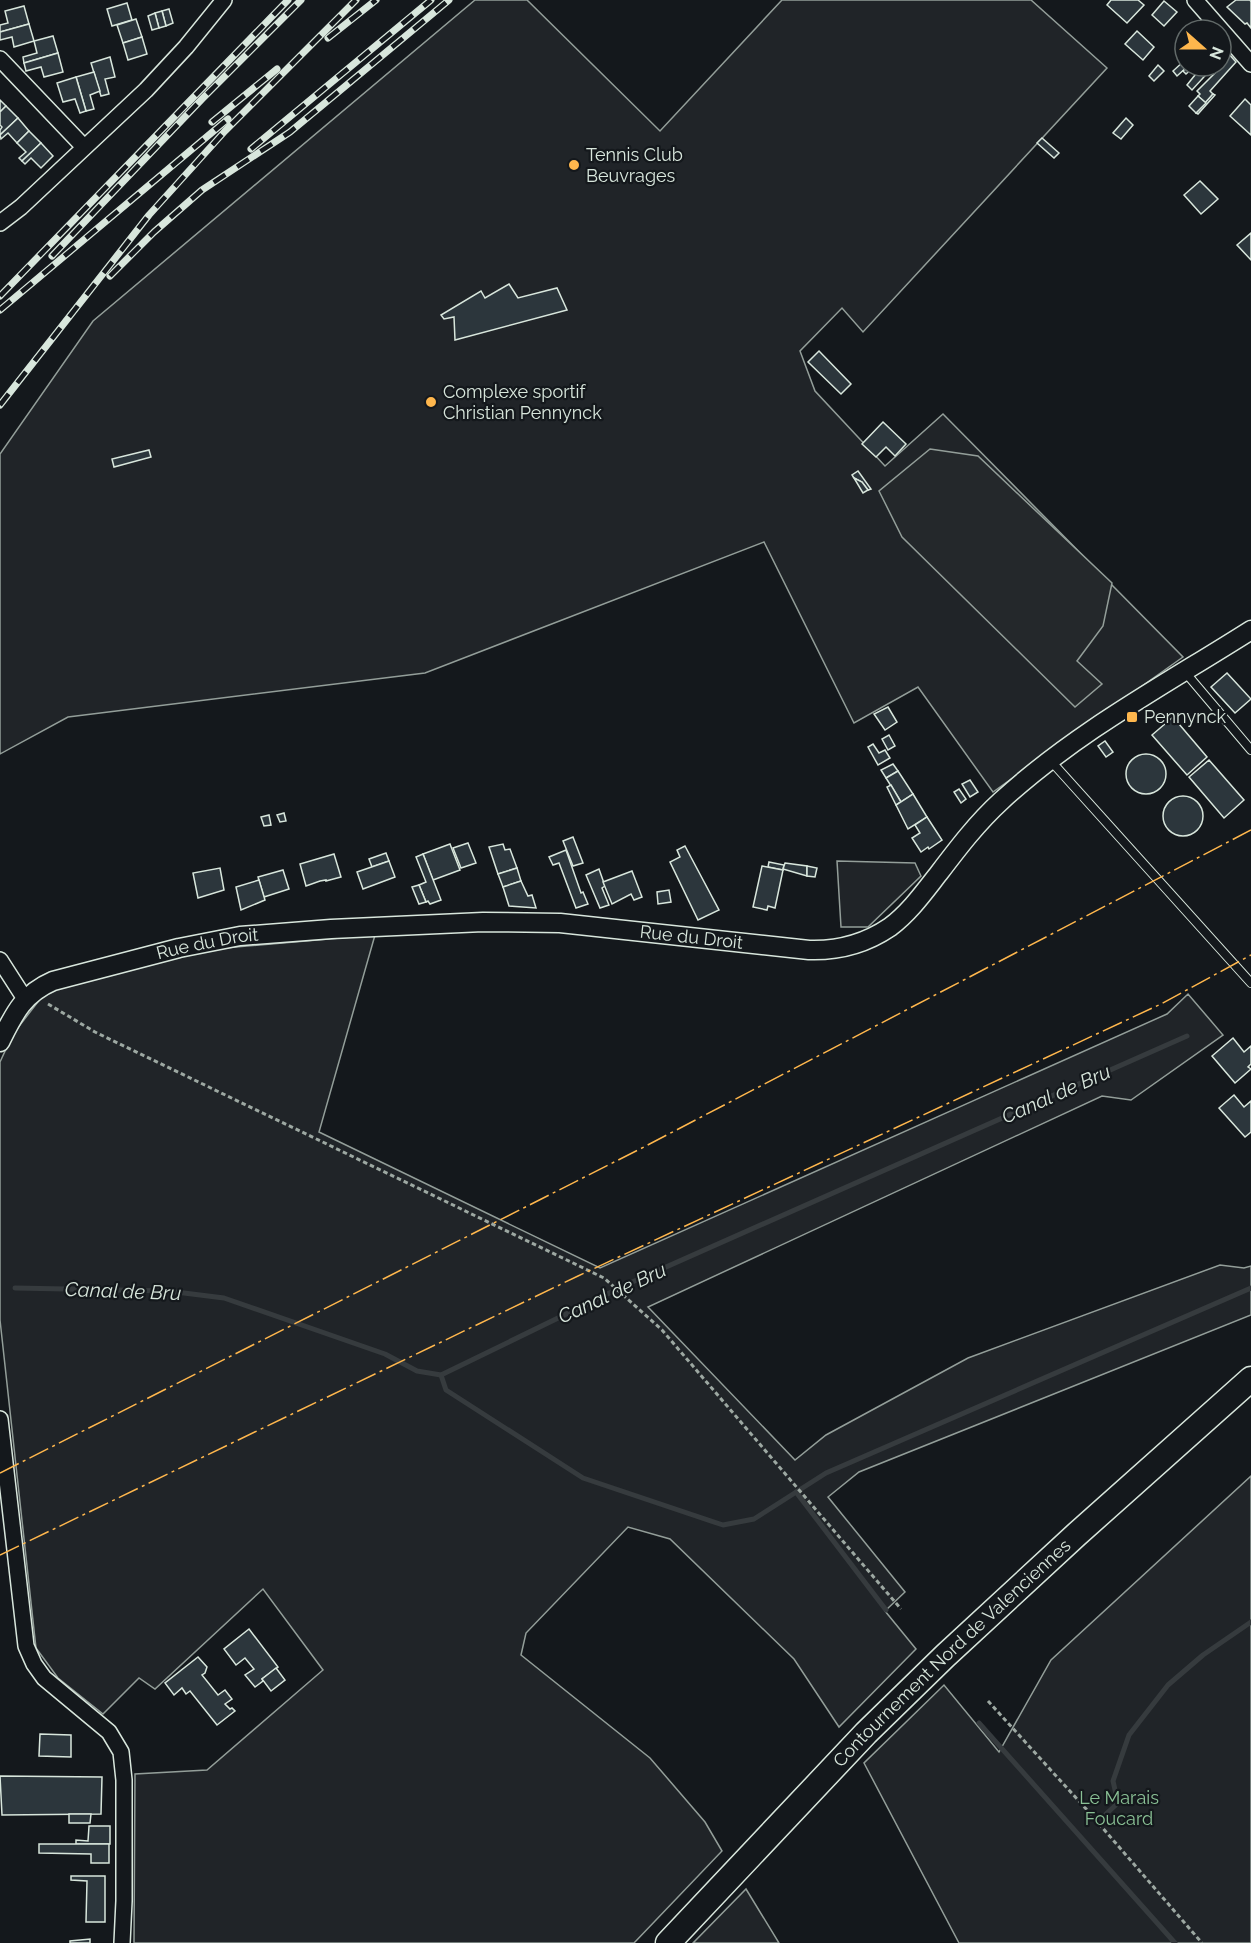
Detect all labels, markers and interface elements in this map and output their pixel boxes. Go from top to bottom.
north arrow [1173,18,1233,78]
text: N [1205,44,1228,62]
place label: Tennis Club Beuvrages [586,144,683,186]
marker: Tennis Club Beuvrages [567,158,581,172]
place label: Complexe sportif Christian Pennynck [443,381,602,423]
marker: Complexe sportif Christian Pennynck [424,395,438,409]
place label: Pennynck [1144,706,1227,727]
marker: Pennynck [1125,710,1139,724]
street label: Rue du Droit [639,921,744,953]
street label: Rue du Droit [154,924,259,964]
water label: Canal de Bru [998,1059,1114,1129]
water label: Canal de Bru [554,1257,670,1329]
water label: Canal de Bru [64,1277,182,1305]
street label: Contournement Nord de Valenciennes [829,1534,1075,1771]
park label: Le Marais Foucard [1079,1787,1159,1829]

